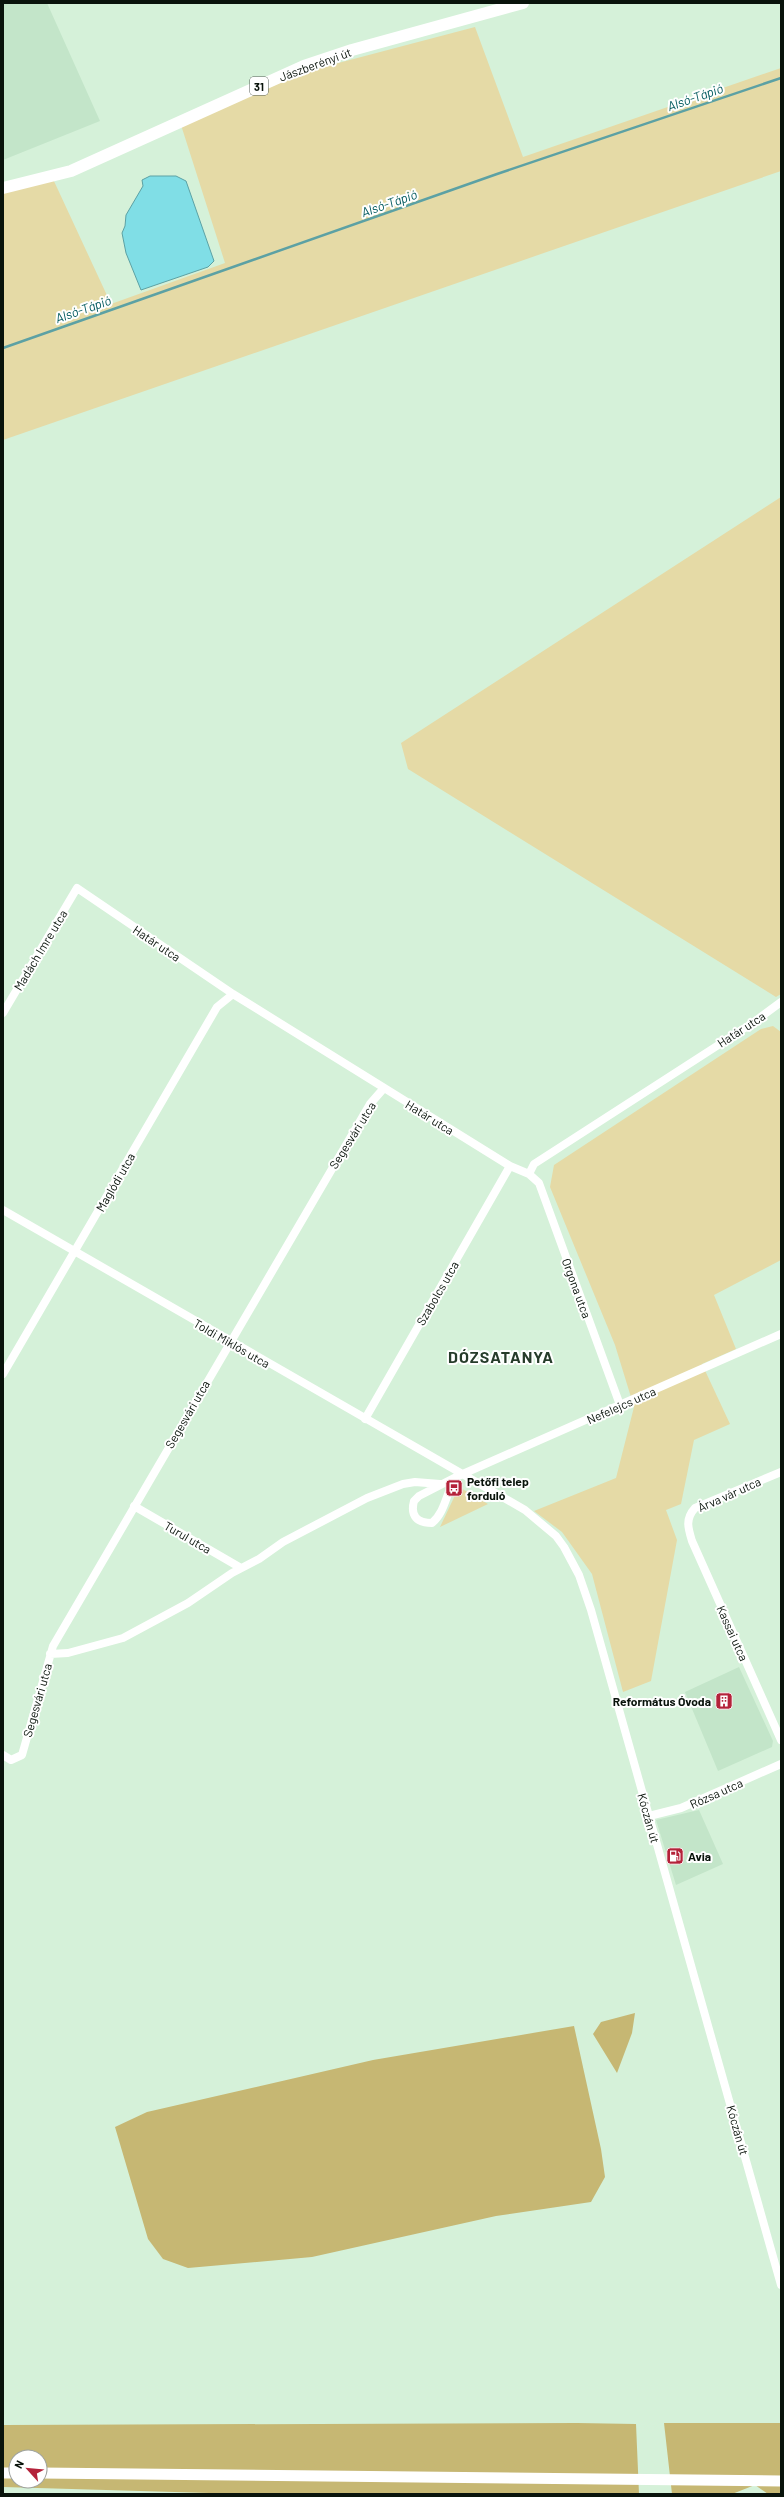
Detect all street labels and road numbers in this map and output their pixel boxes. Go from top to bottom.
street label: Jászberényi út [277,44,353,84]
road number: 31 [250,77,268,95]
street label: Madách Imre utca [10,907,70,993]
street label: Határ utca [131,922,183,964]
street label: Határ utca [714,1008,768,1050]
street label: Határ utca [403,1097,457,1137]
street label: Segesvári utca [326,1099,378,1171]
street label: Maglódi utca [93,1150,137,1214]
street label: Orgona utca [560,1256,594,1320]
street label: Szabolcs utca [413,1258,461,1328]
street label: Toldi Miklós utca [192,1316,272,1370]
street label: Segesvári utca [162,1378,212,1450]
street label: Nefelejcs utca [584,1384,658,1426]
street label: Árva vár utca [695,1474,763,1514]
street label: Turul utca [162,1518,214,1556]
street label: Kassai utca [715,1603,751,1663]
street label: Segesvári utca [20,1662,54,1738]
street label: Rózsa utca [687,1775,745,1811]
street label: Kóczán út [635,1792,663,1844]
street label: Kóczán út [724,2104,752,2156]

